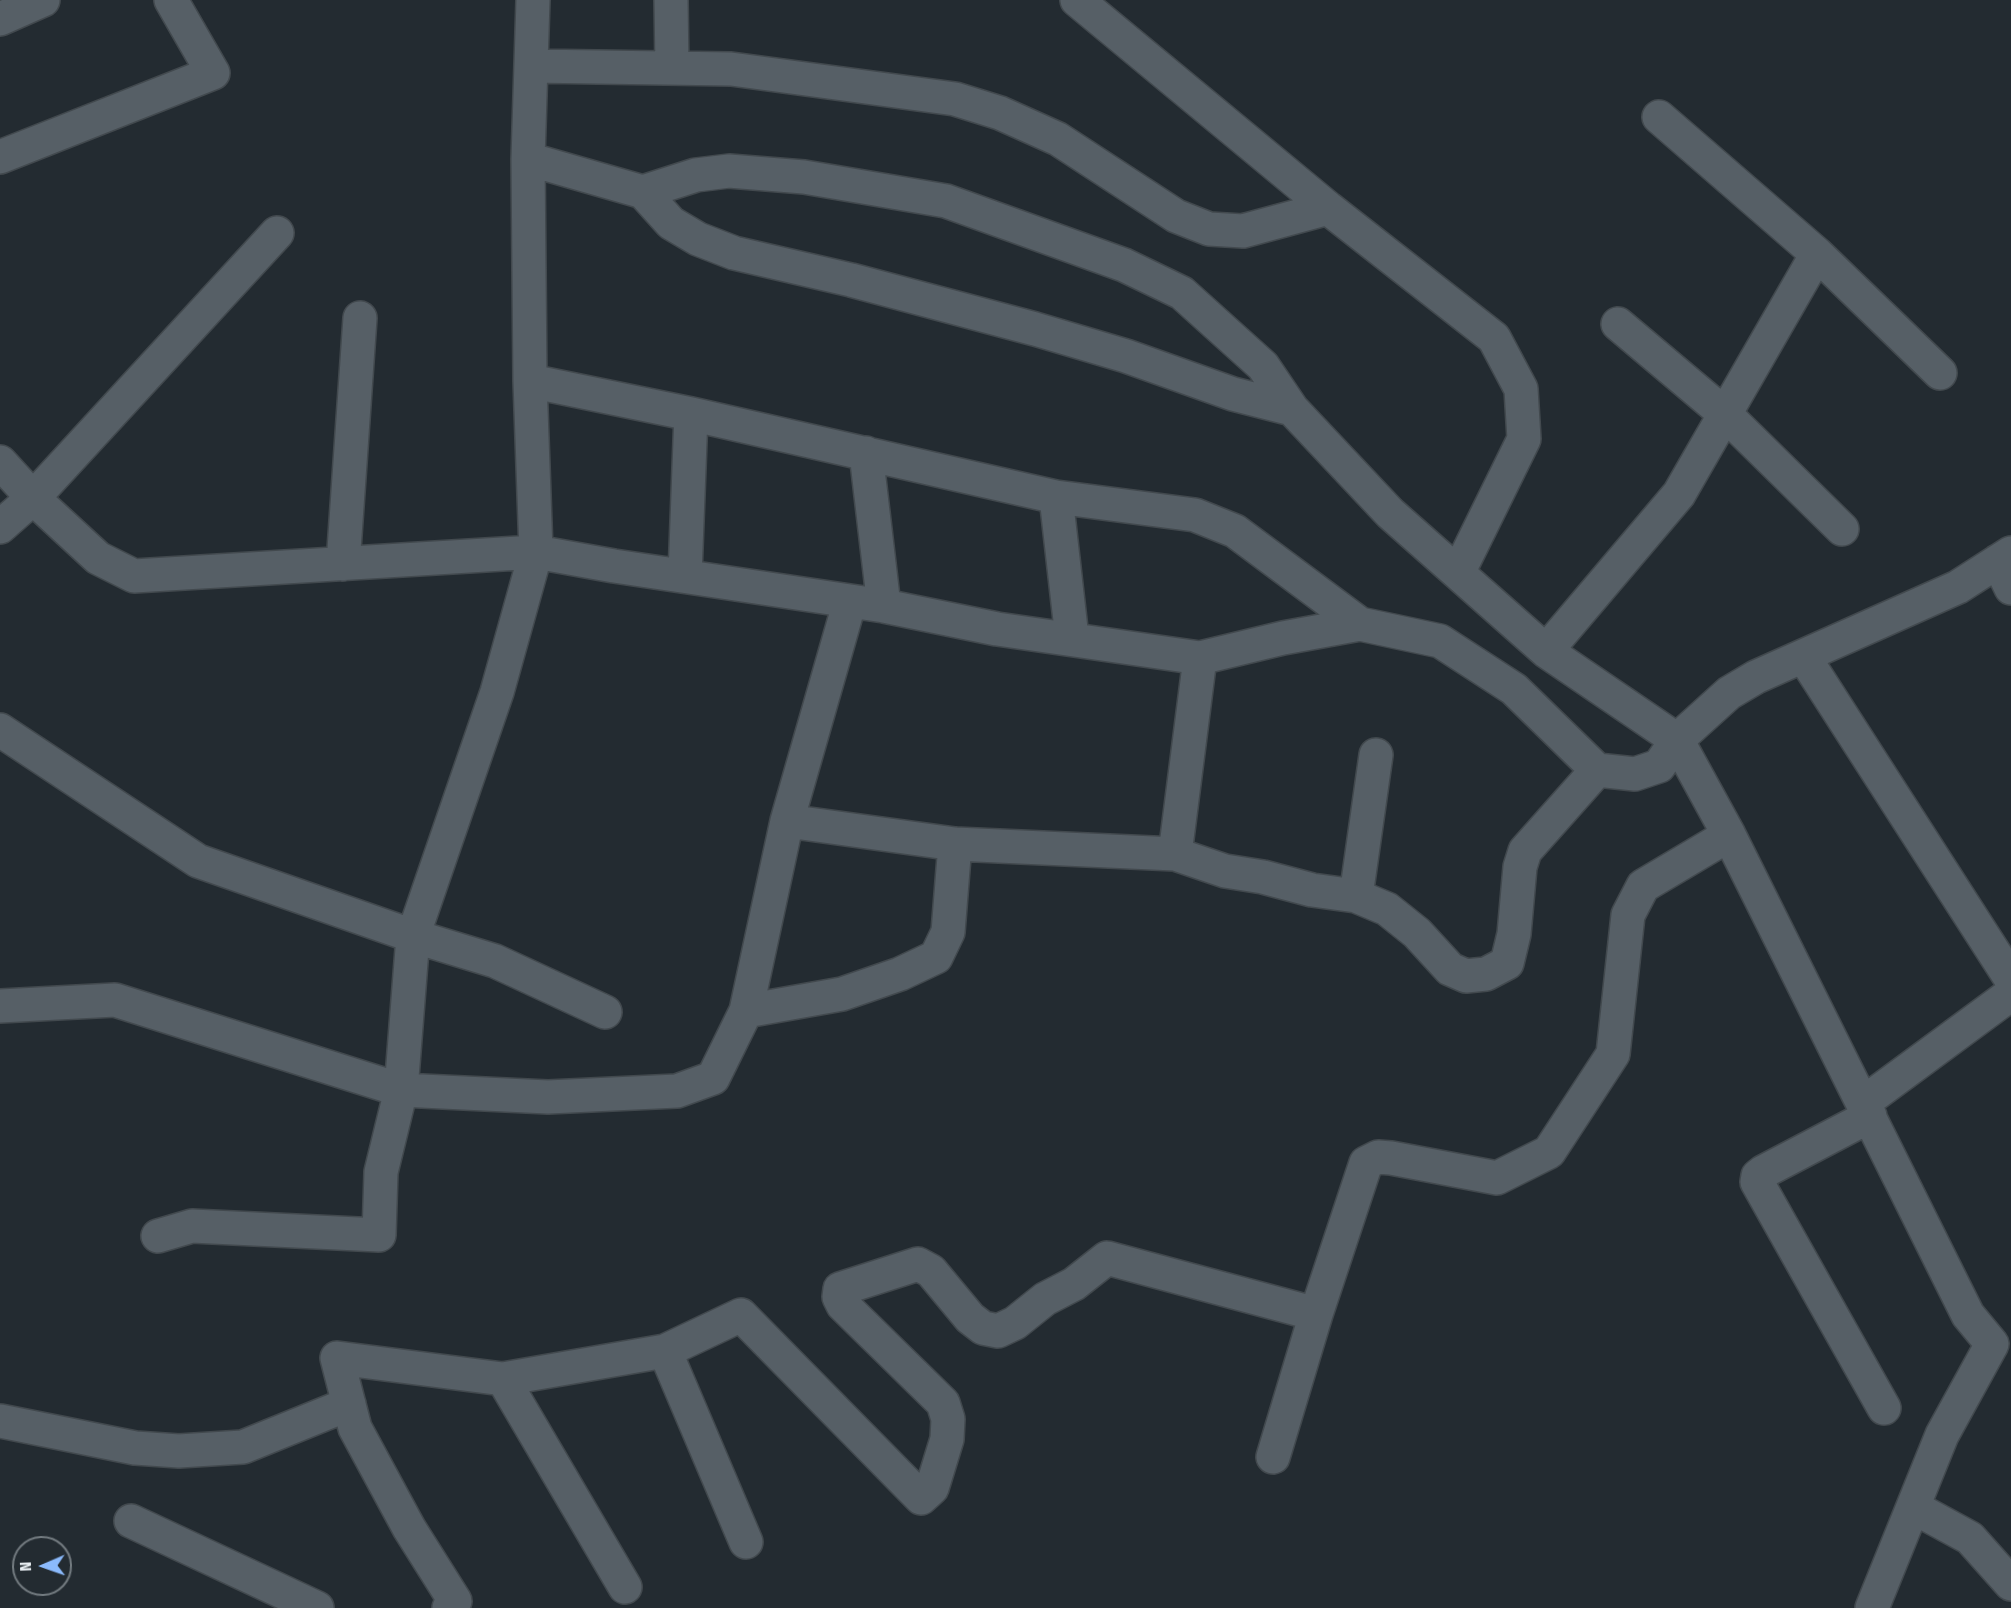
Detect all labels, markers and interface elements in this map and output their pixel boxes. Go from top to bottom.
north arrow [12,1536,72,1596]
text: N [16,1561,35,1572]

